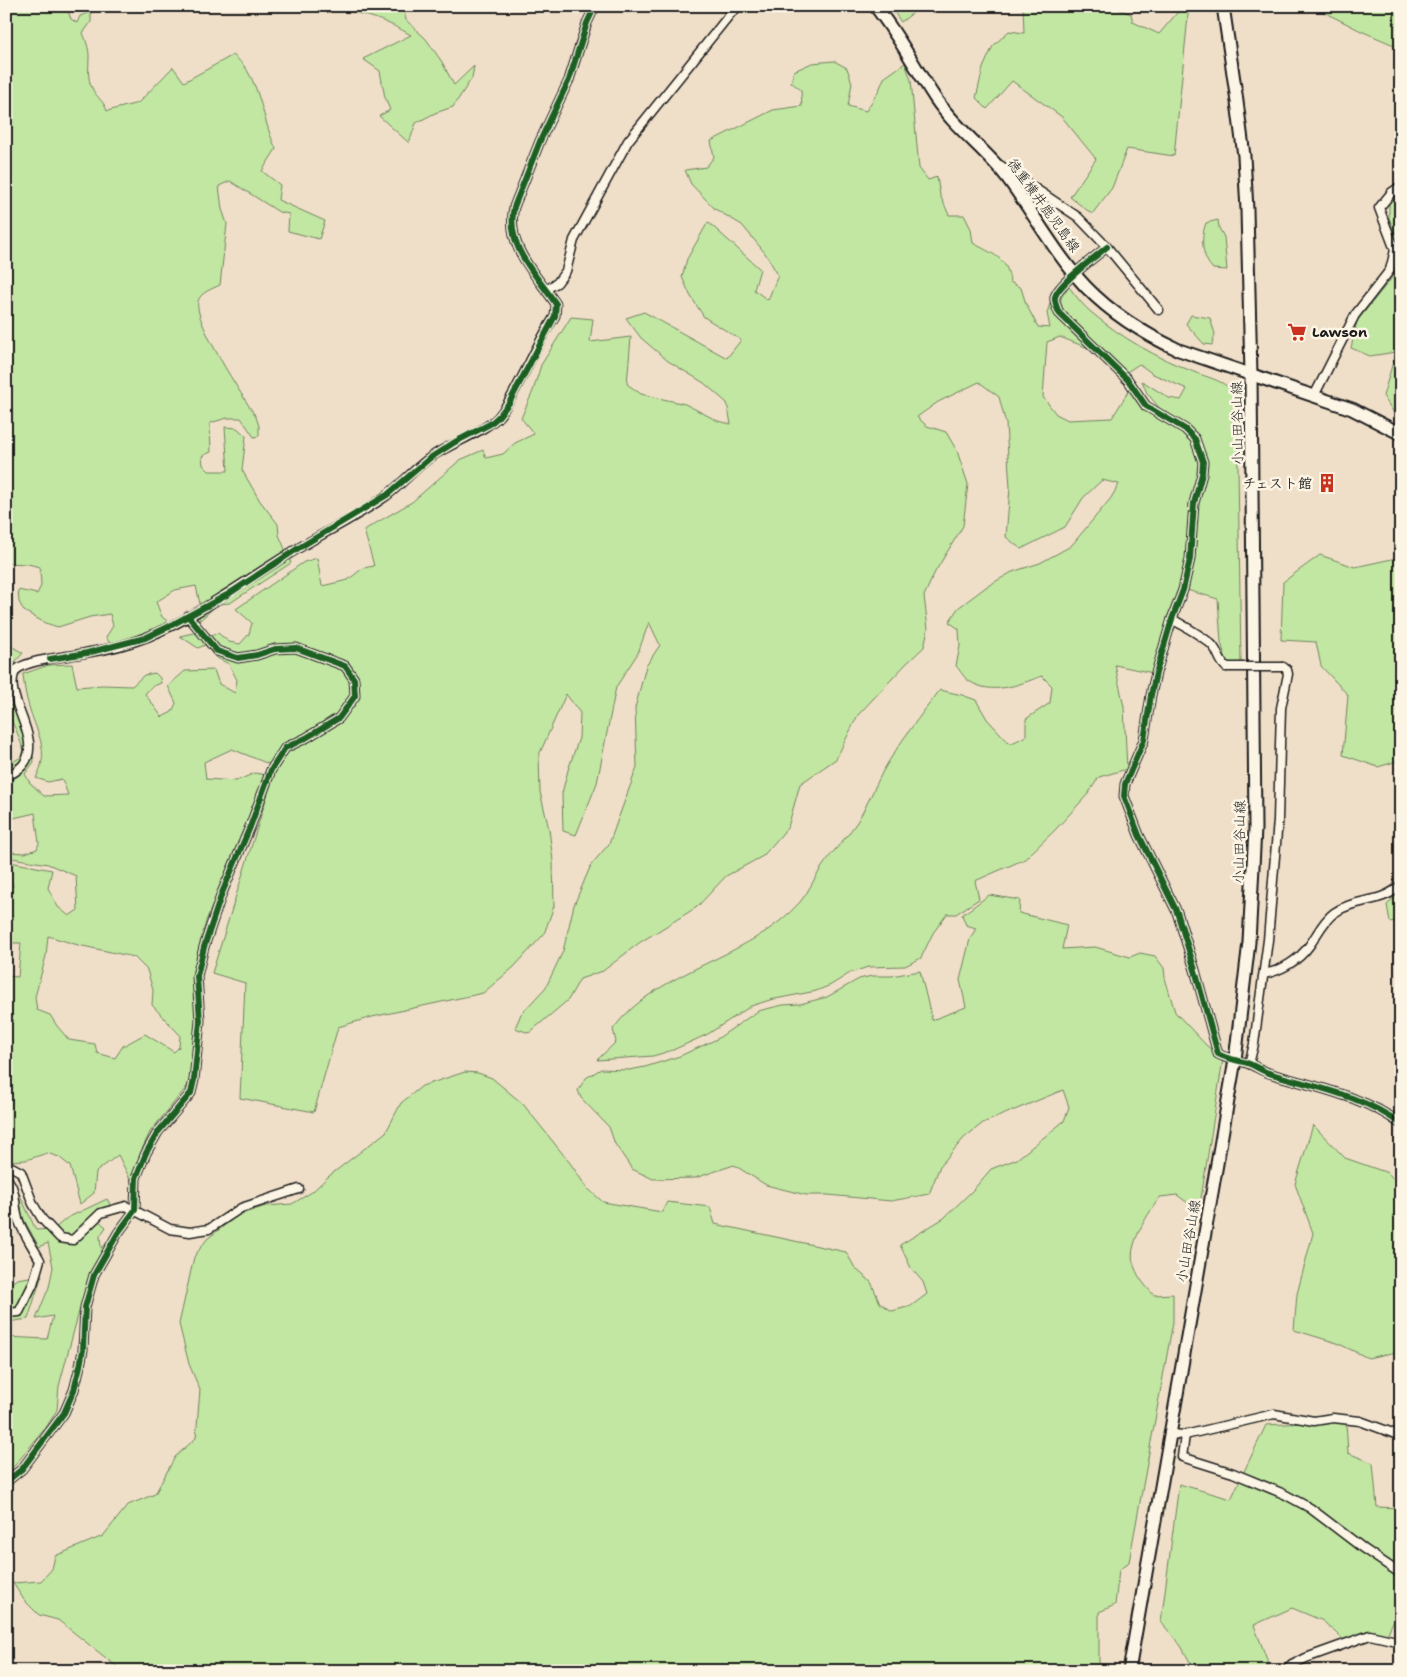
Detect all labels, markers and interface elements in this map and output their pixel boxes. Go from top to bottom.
street label: 徳重横井鹿児島線 [1004,154,1084,256]
supermarket icon: Lawson [1286,321,1308,343]
place label: Lawson [1312,323,1367,341]
street label: 小山田谷山線 [1227,381,1247,465]
building icon: チェスト館 [1316,472,1338,494]
place label: チェスト館 [1243,474,1312,492]
street label: 小山田谷山線 [1229,800,1249,884]
street label: 小山田谷山線 [1172,1198,1204,1284]

